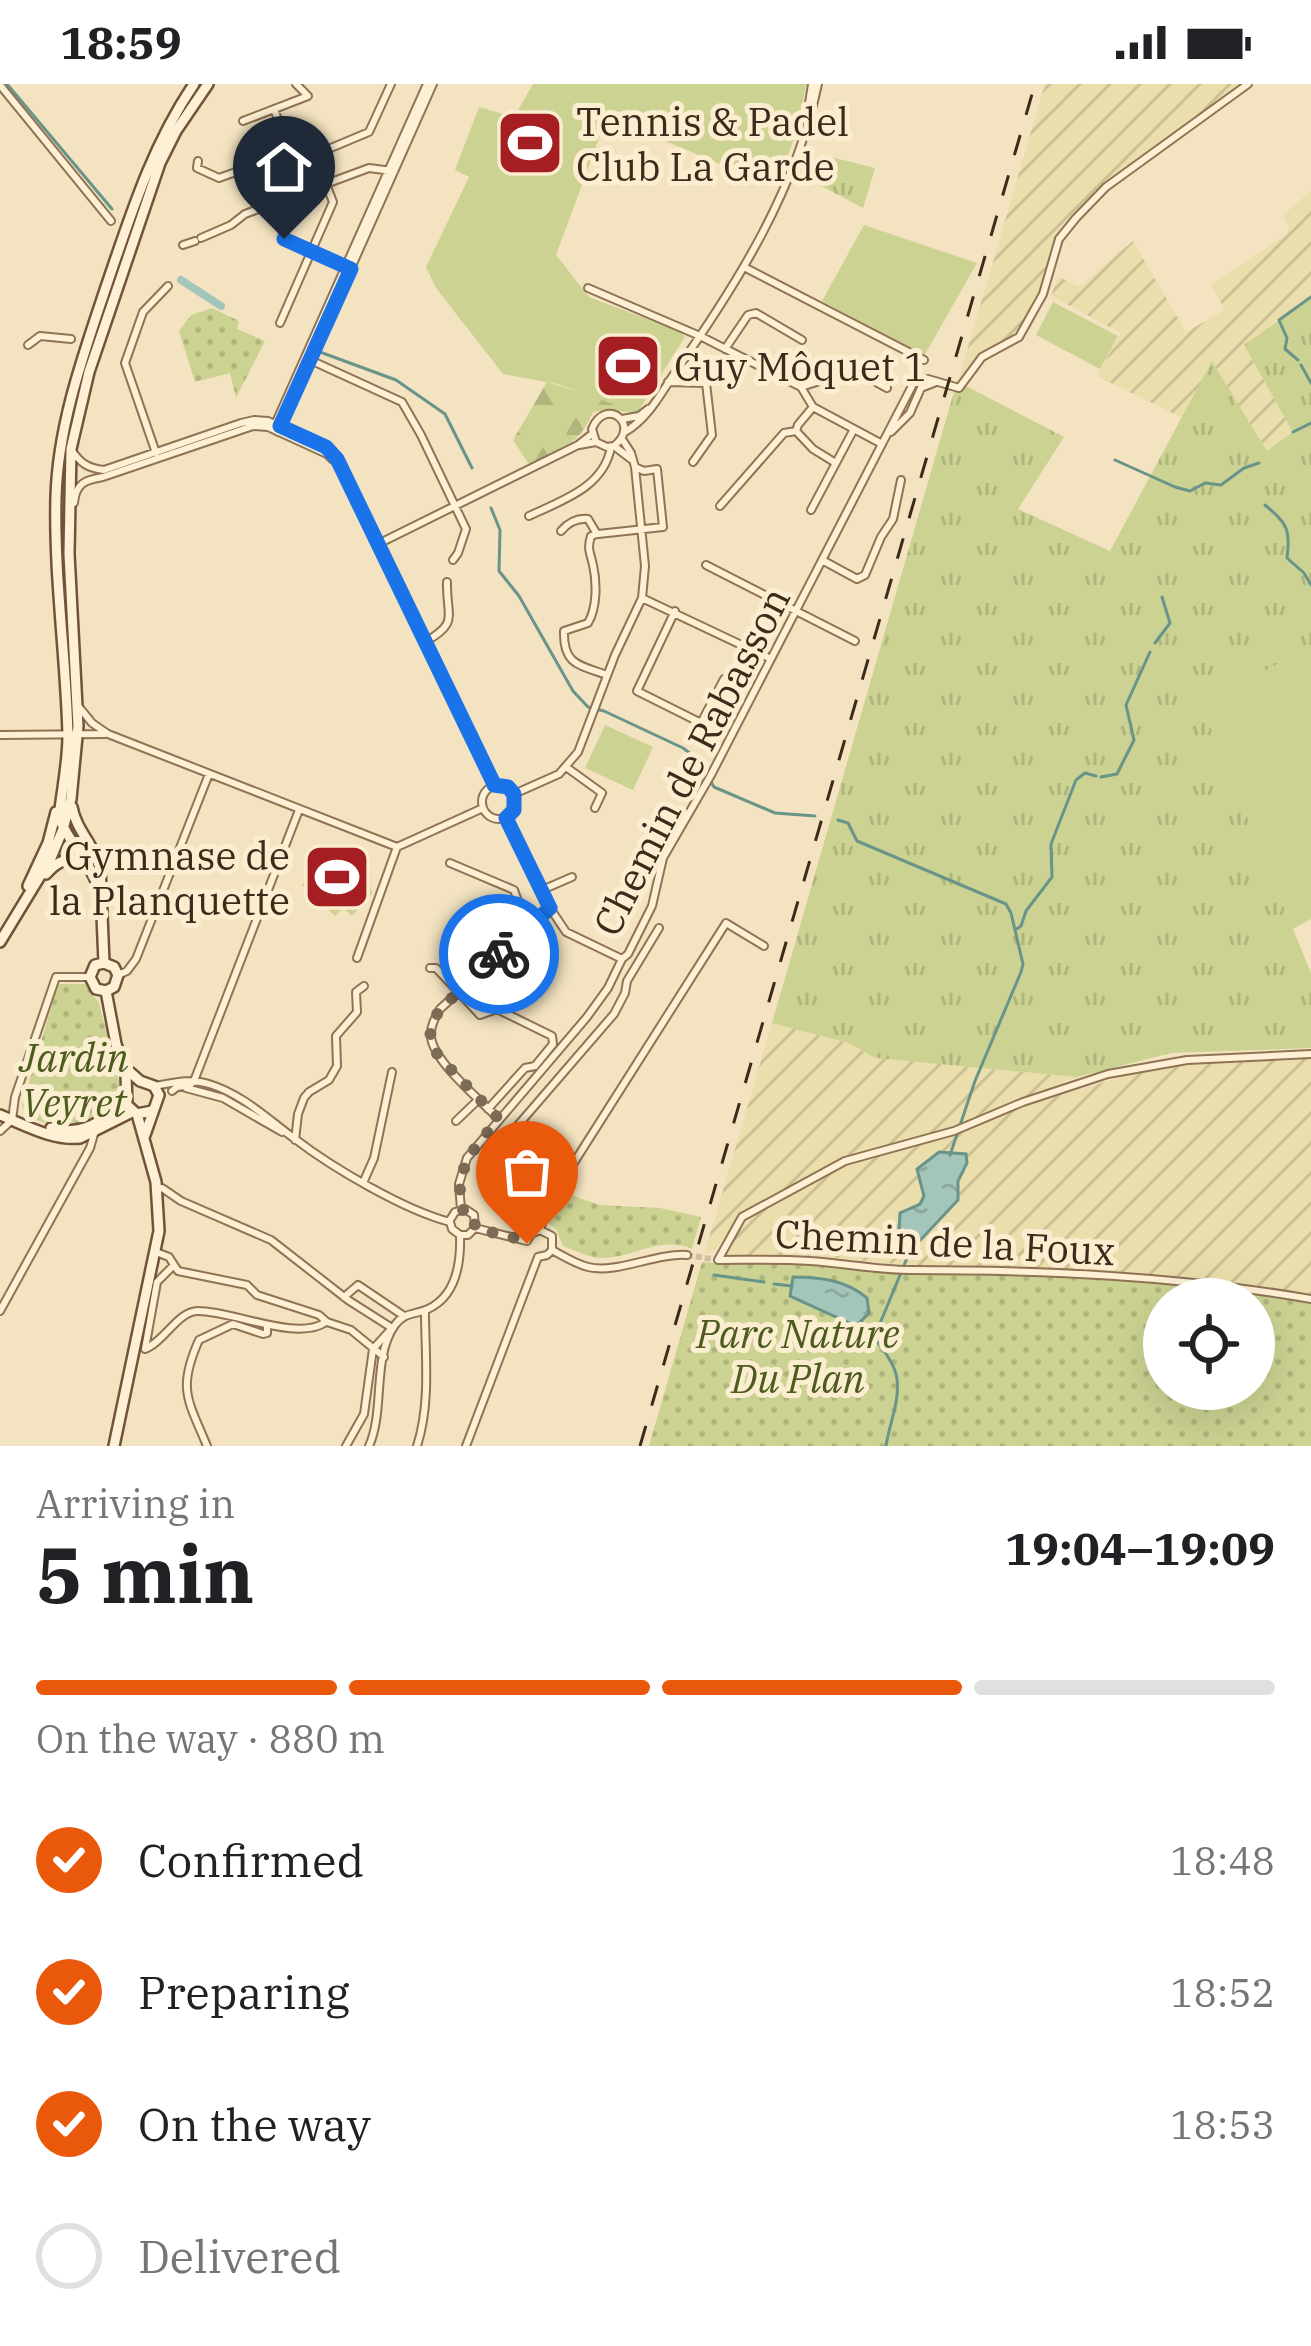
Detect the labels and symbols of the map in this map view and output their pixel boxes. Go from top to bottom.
place label: Tennis & Padel Club La Garde [576,96,849,192]
sports icon: Tennis & Padel Club La Garde [495,108,565,178]
pin [233,116,335,239]
sports icon: Guy Môquet 1 [593,331,663,401]
place label: Guy Môquet 1 [674,341,927,392]
street label: Chemin de Rabasson [581,578,801,944]
place label: Gymnase de la Planquette [49,830,290,926]
sports icon: Gymnase de la Planquette [302,842,372,912]
courier [439,894,559,1014]
park label: Jardin Veyret [18,1032,129,1128]
pin [476,1121,578,1244]
street label: Chemin de la Foux [774,1208,1116,1276]
park label: Parc Nature Du Plan [695,1308,900,1404]

